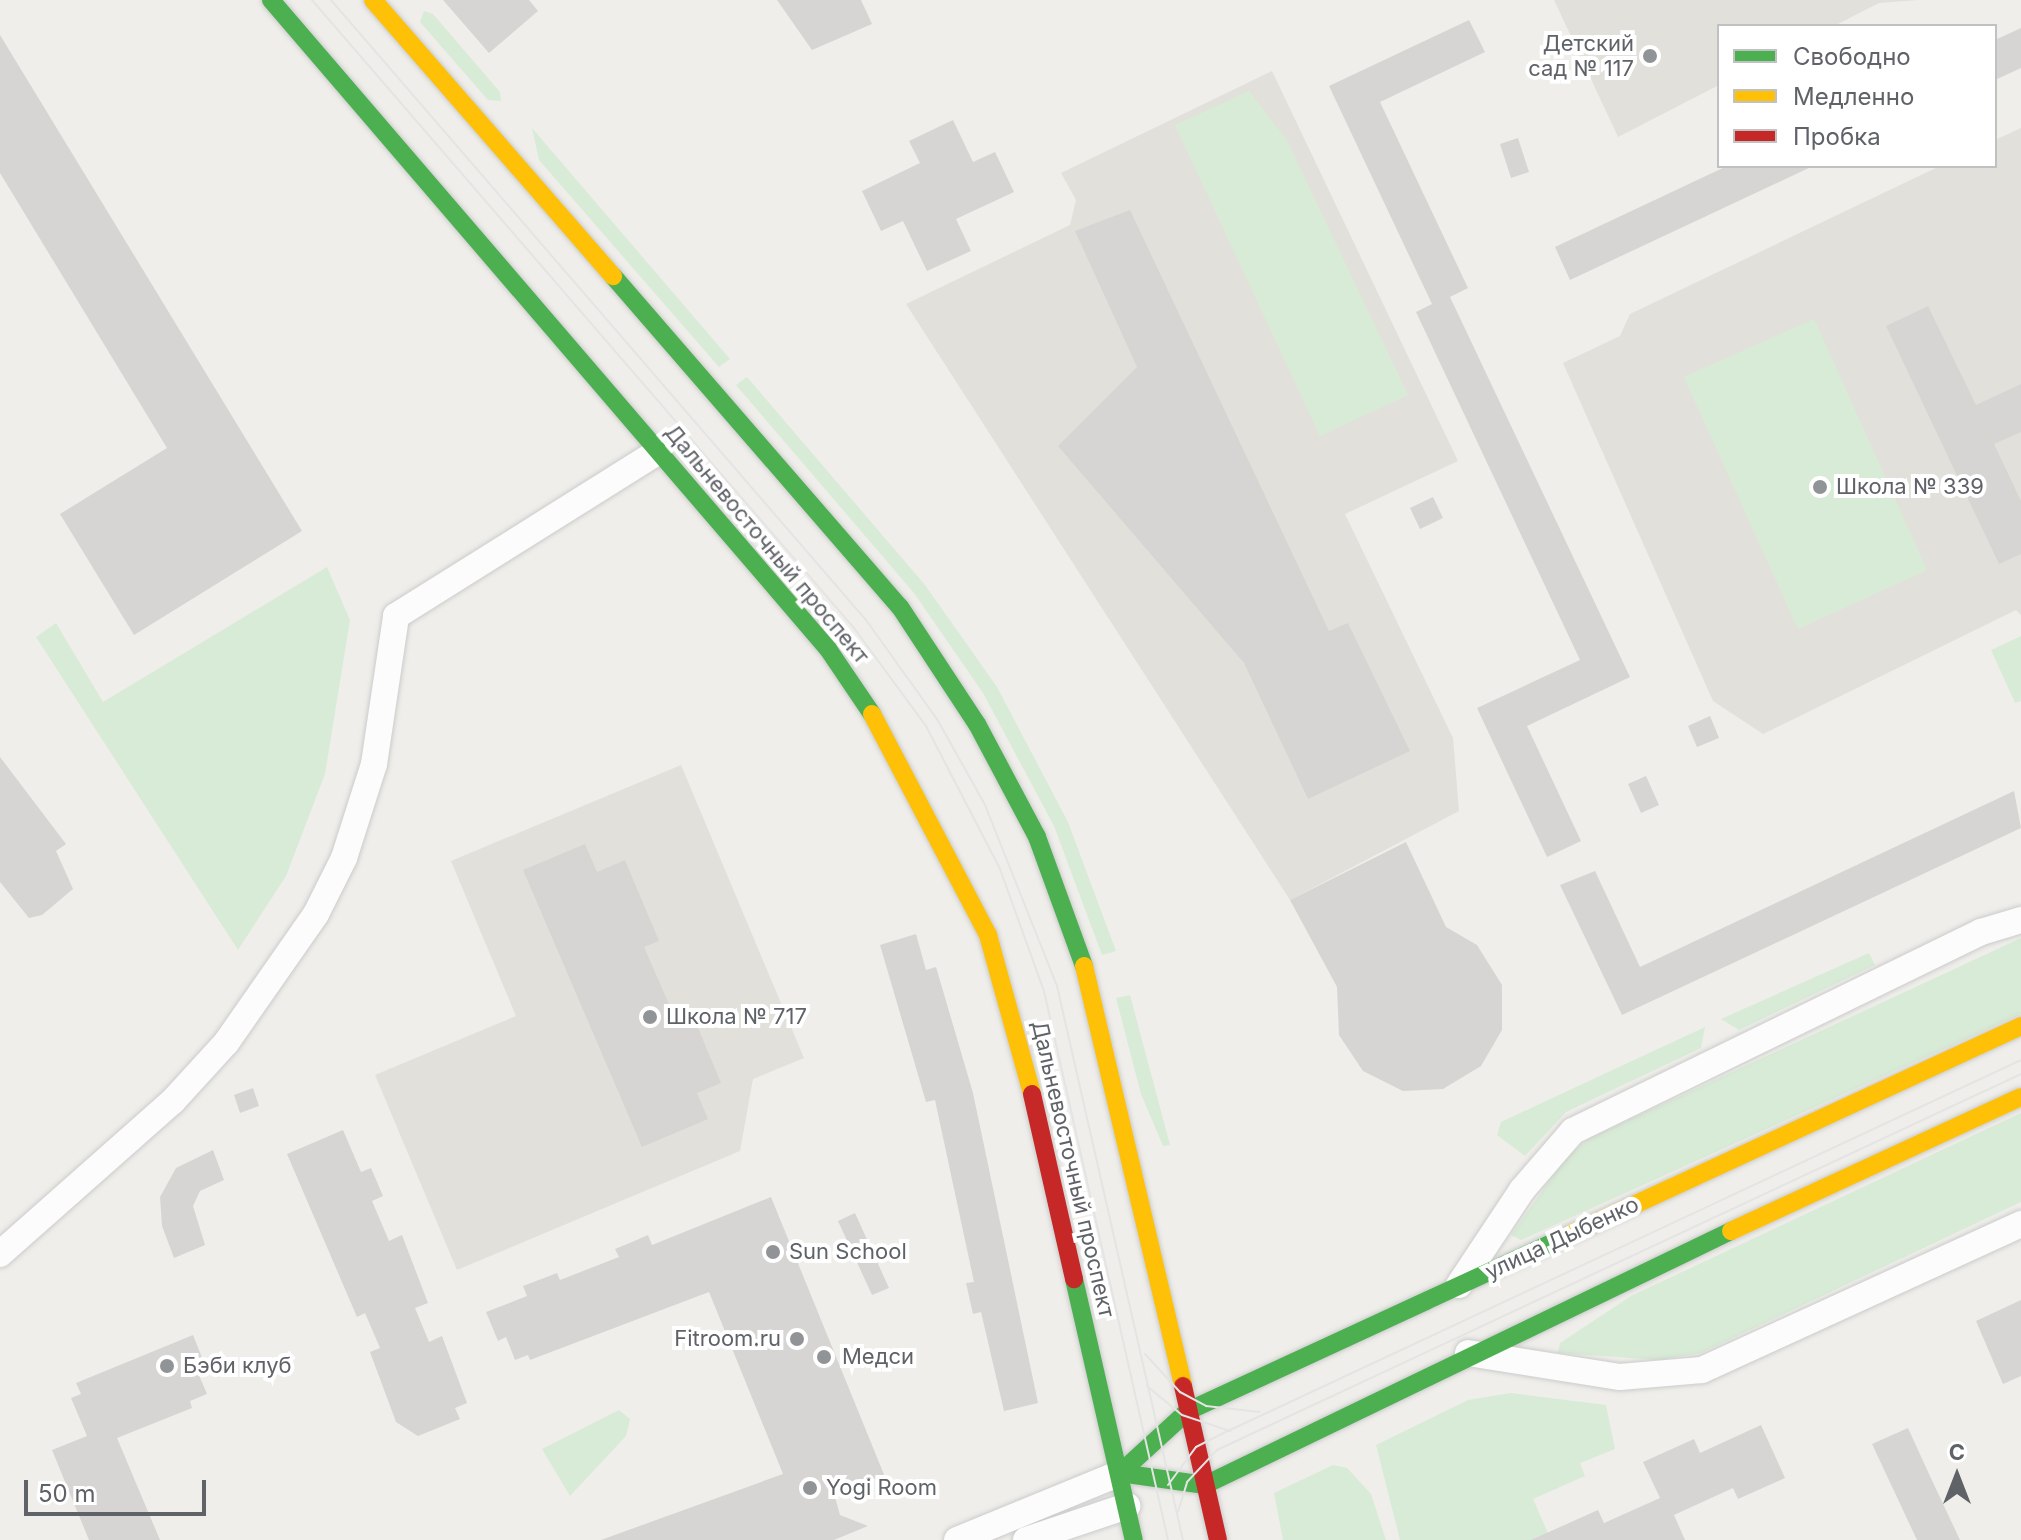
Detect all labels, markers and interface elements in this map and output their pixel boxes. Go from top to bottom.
legend [1717,24,1997,168]
place label: Детский сад № 117 [1528,30,1634,82]
text: Свободно [1793,42,1911,71]
marker: Детский сад № 117 [1641,47,1659,65]
text: Медленно [1793,82,1914,111]
text: Пробка [1793,122,1881,151]
street label: Дальневосточный проспект [659,419,875,669]
place label: Школа № 339 [1836,474,1984,500]
marker: Школа № 339 [1811,478,1829,496]
place label: Школа № 717 [666,1004,807,1030]
marker: Школа № 717 [641,1008,659,1026]
street label: Дальневосточный проспект [1026,1018,1120,1320]
street label: улица Дыбенко [1481,1191,1643,1285]
place label: Sun School [789,1239,907,1265]
marker: Sun School [764,1243,782,1261]
place label: Fitroom.ru [674,1326,781,1352]
marker: Fitroom.ru [788,1330,806,1348]
place label: Медси [842,1344,914,1370]
marker: Медси [813,1346,835,1368]
place label: Бэби клуб [183,1353,292,1379]
marker: Бэби клуб [158,1357,176,1375]
north arrow [1917,1436,1997,1516]
text: С [1949,1439,1965,1465]
scale bar [28,1464,210,1514]
place label: Yogi Room [826,1475,937,1501]
text: 50 m [38,1479,96,1508]
marker: Yogi Room [801,1479,819,1497]

